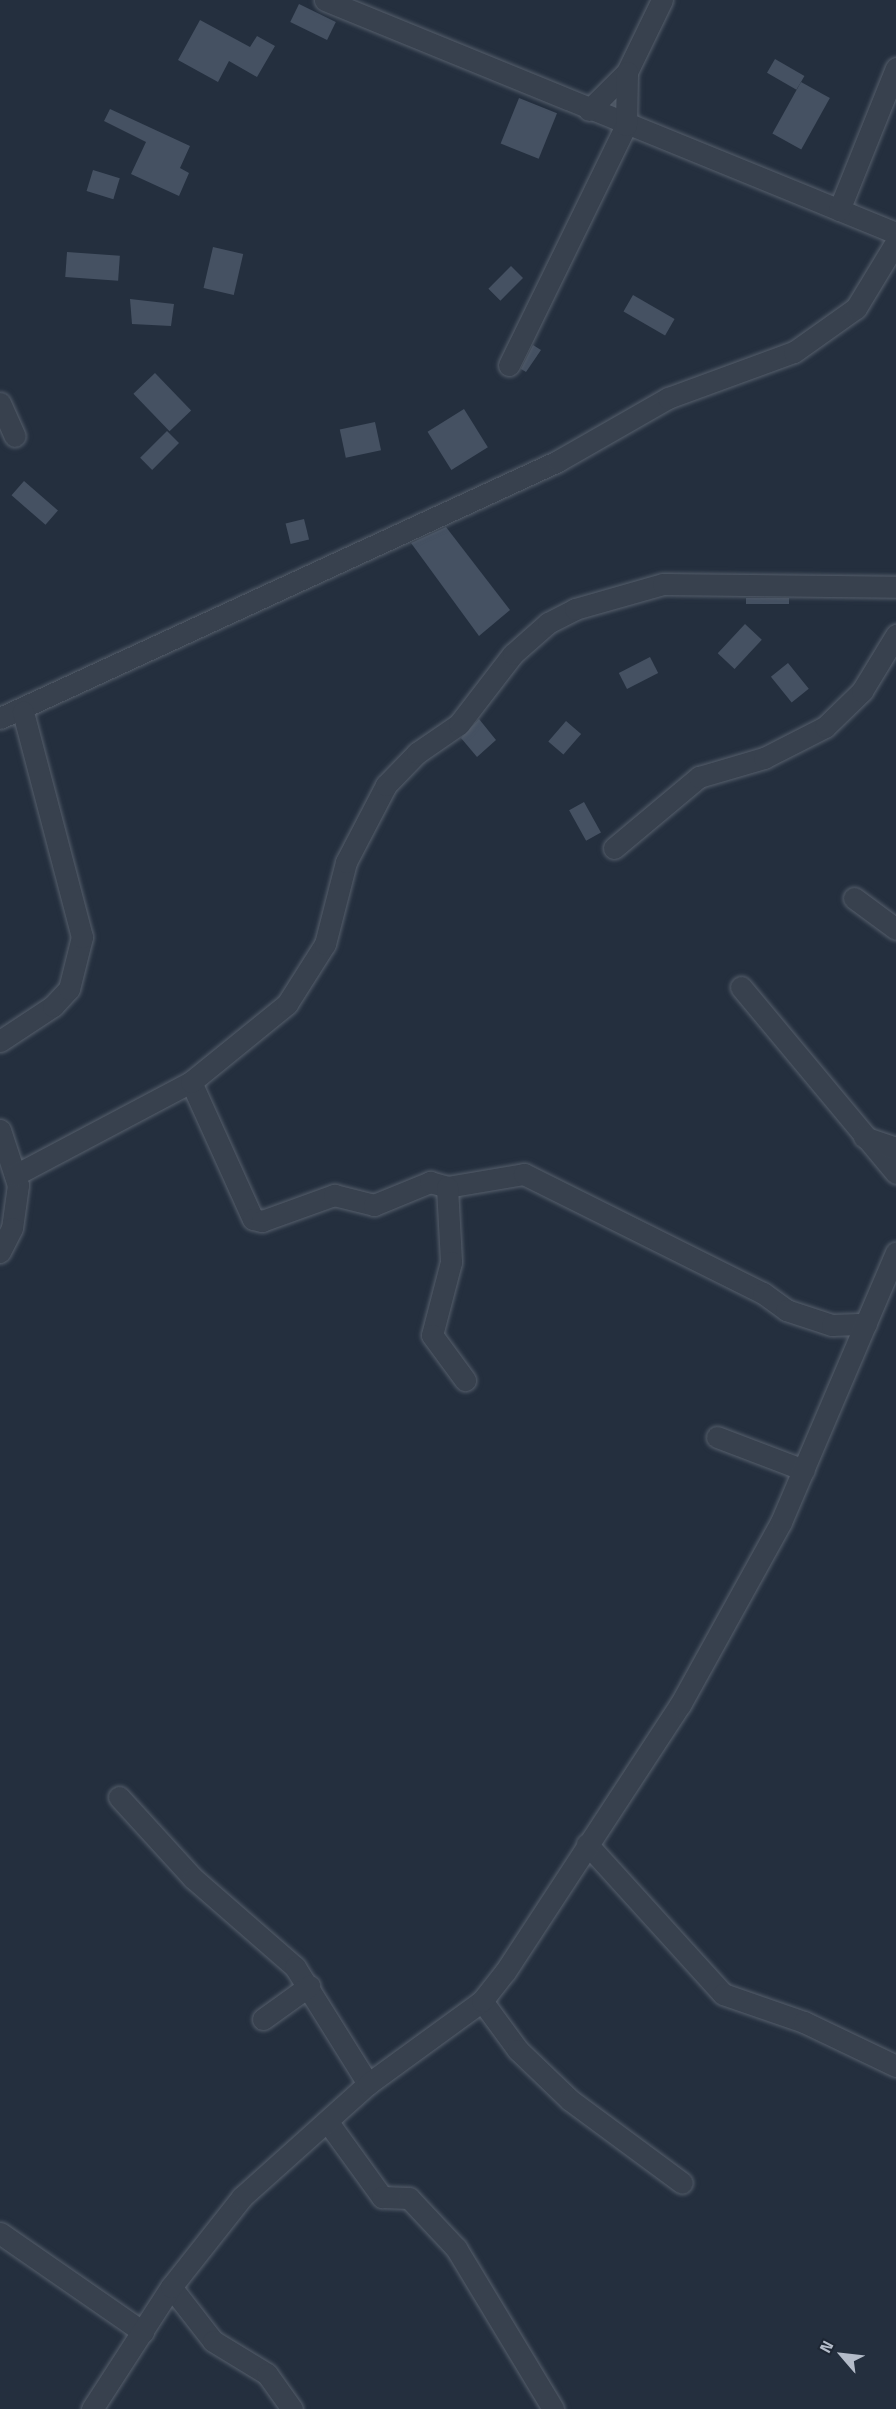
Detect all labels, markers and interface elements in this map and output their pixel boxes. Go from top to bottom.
north arrow [812,2325,872,2385]
text: N [813,2336,839,2357]

